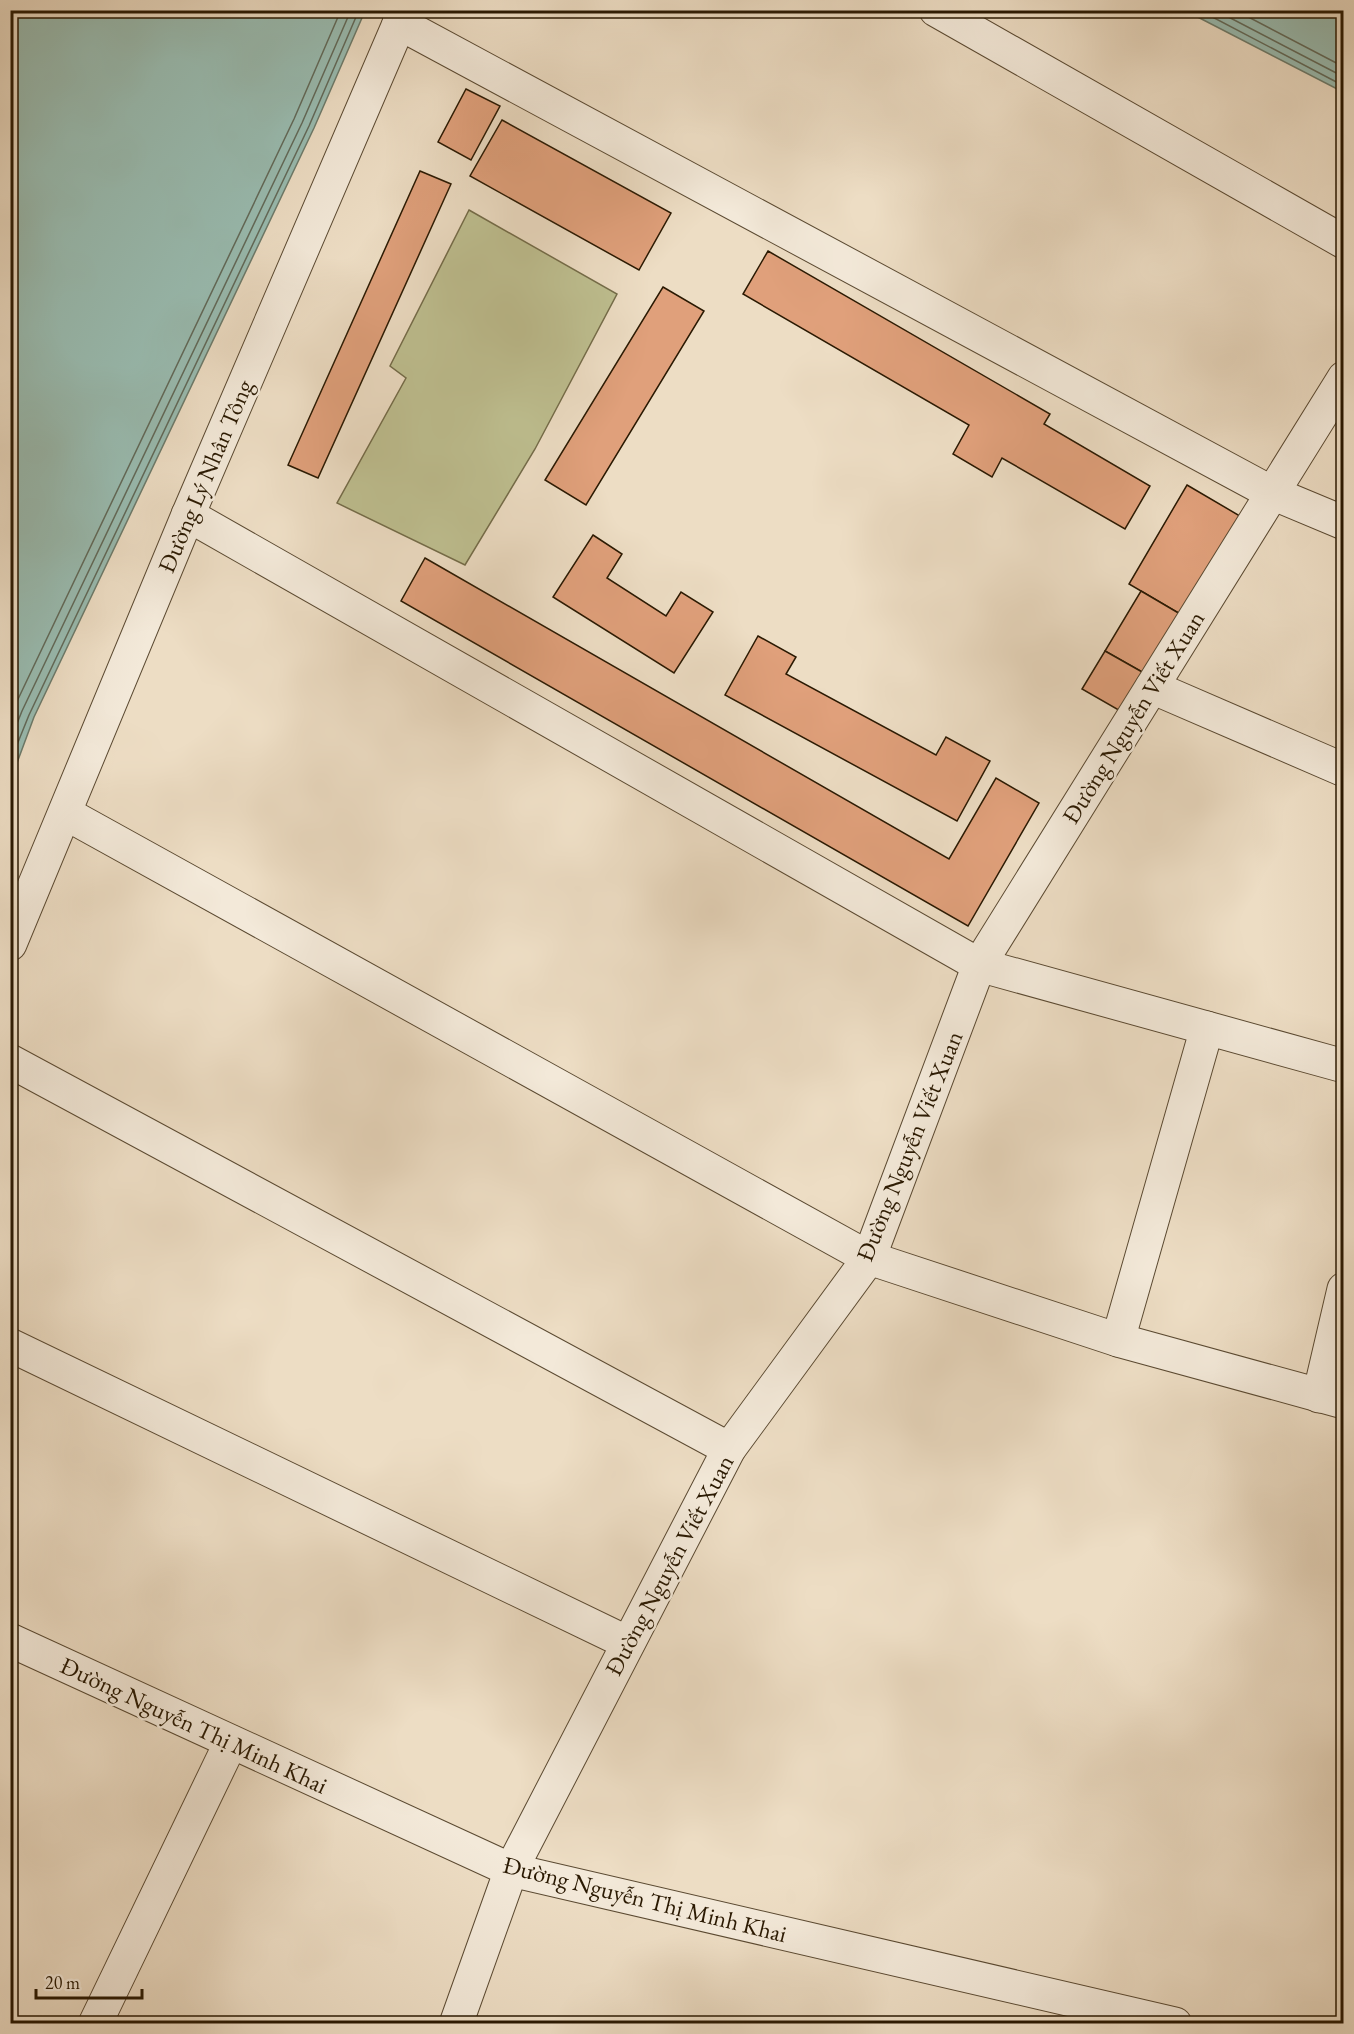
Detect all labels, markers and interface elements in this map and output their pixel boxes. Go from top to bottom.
street label: Đường Lý Nhân Tông [150,374,260,577]
street label: Đường Nguyễn Viết Xuan [1055,604,1211,829]
street label: Đường Nguyễn Viết Xuan [849,1026,969,1266]
street label: Đường Nguyễn Viết Xuan [598,1449,740,1681]
street label: Đường Nguyễn Thị Minh Khai [56,1649,333,1801]
street label: Đường Nguyễn Thị Minh Khai [500,1849,790,1949]
scale bar [36,1962,142,2000]
text: 20 m [45,1971,80,1994]

